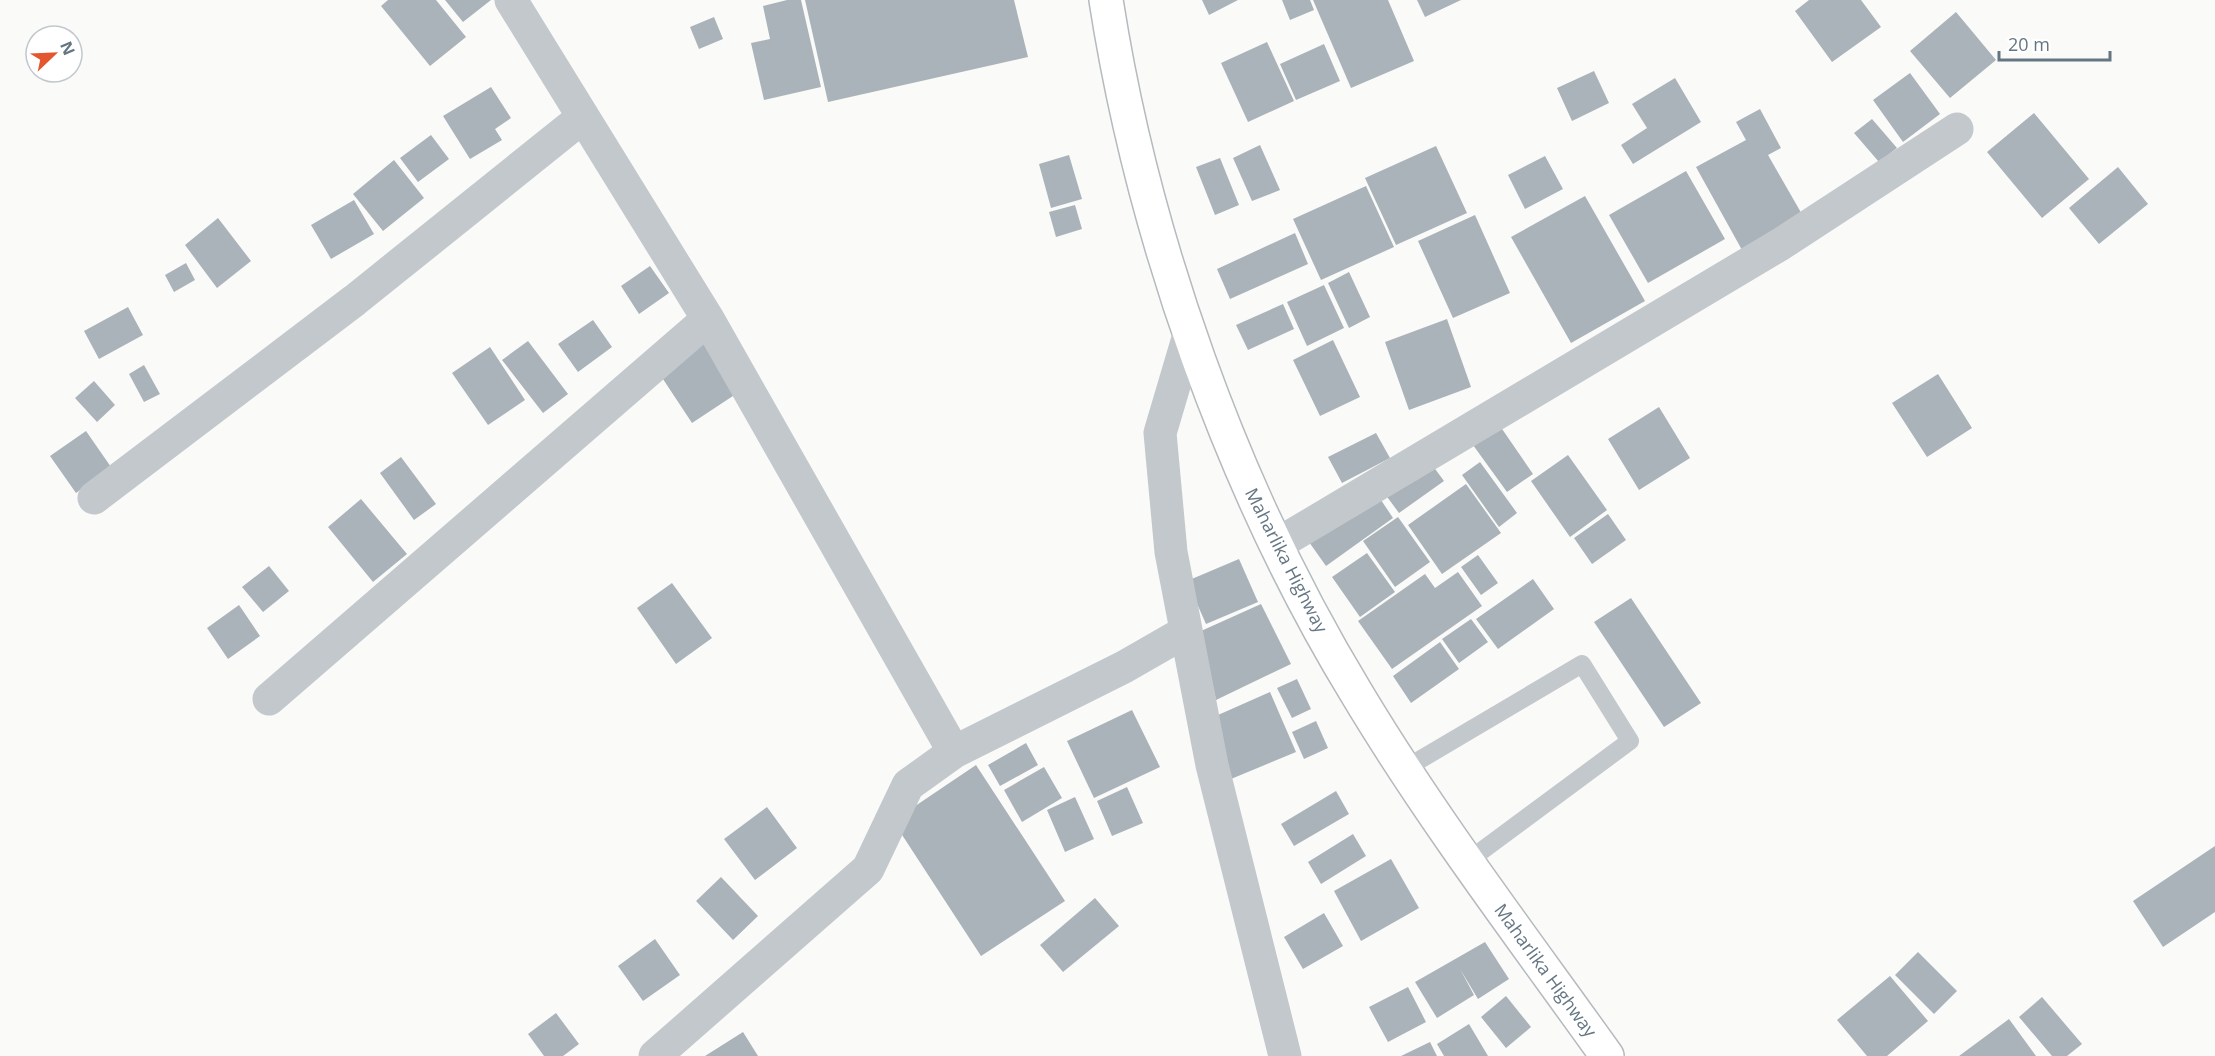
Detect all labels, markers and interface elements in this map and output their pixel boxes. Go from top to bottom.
north arrow [24,24,84,84]
scale bar [1999,24,2110,62]
text: 20 m [2008,32,2050,56]
text: N [55,38,80,58]
street label: Maharlika Highway [1240,484,1334,637]
street label: Maharlika Highway [1489,898,1603,1042]

